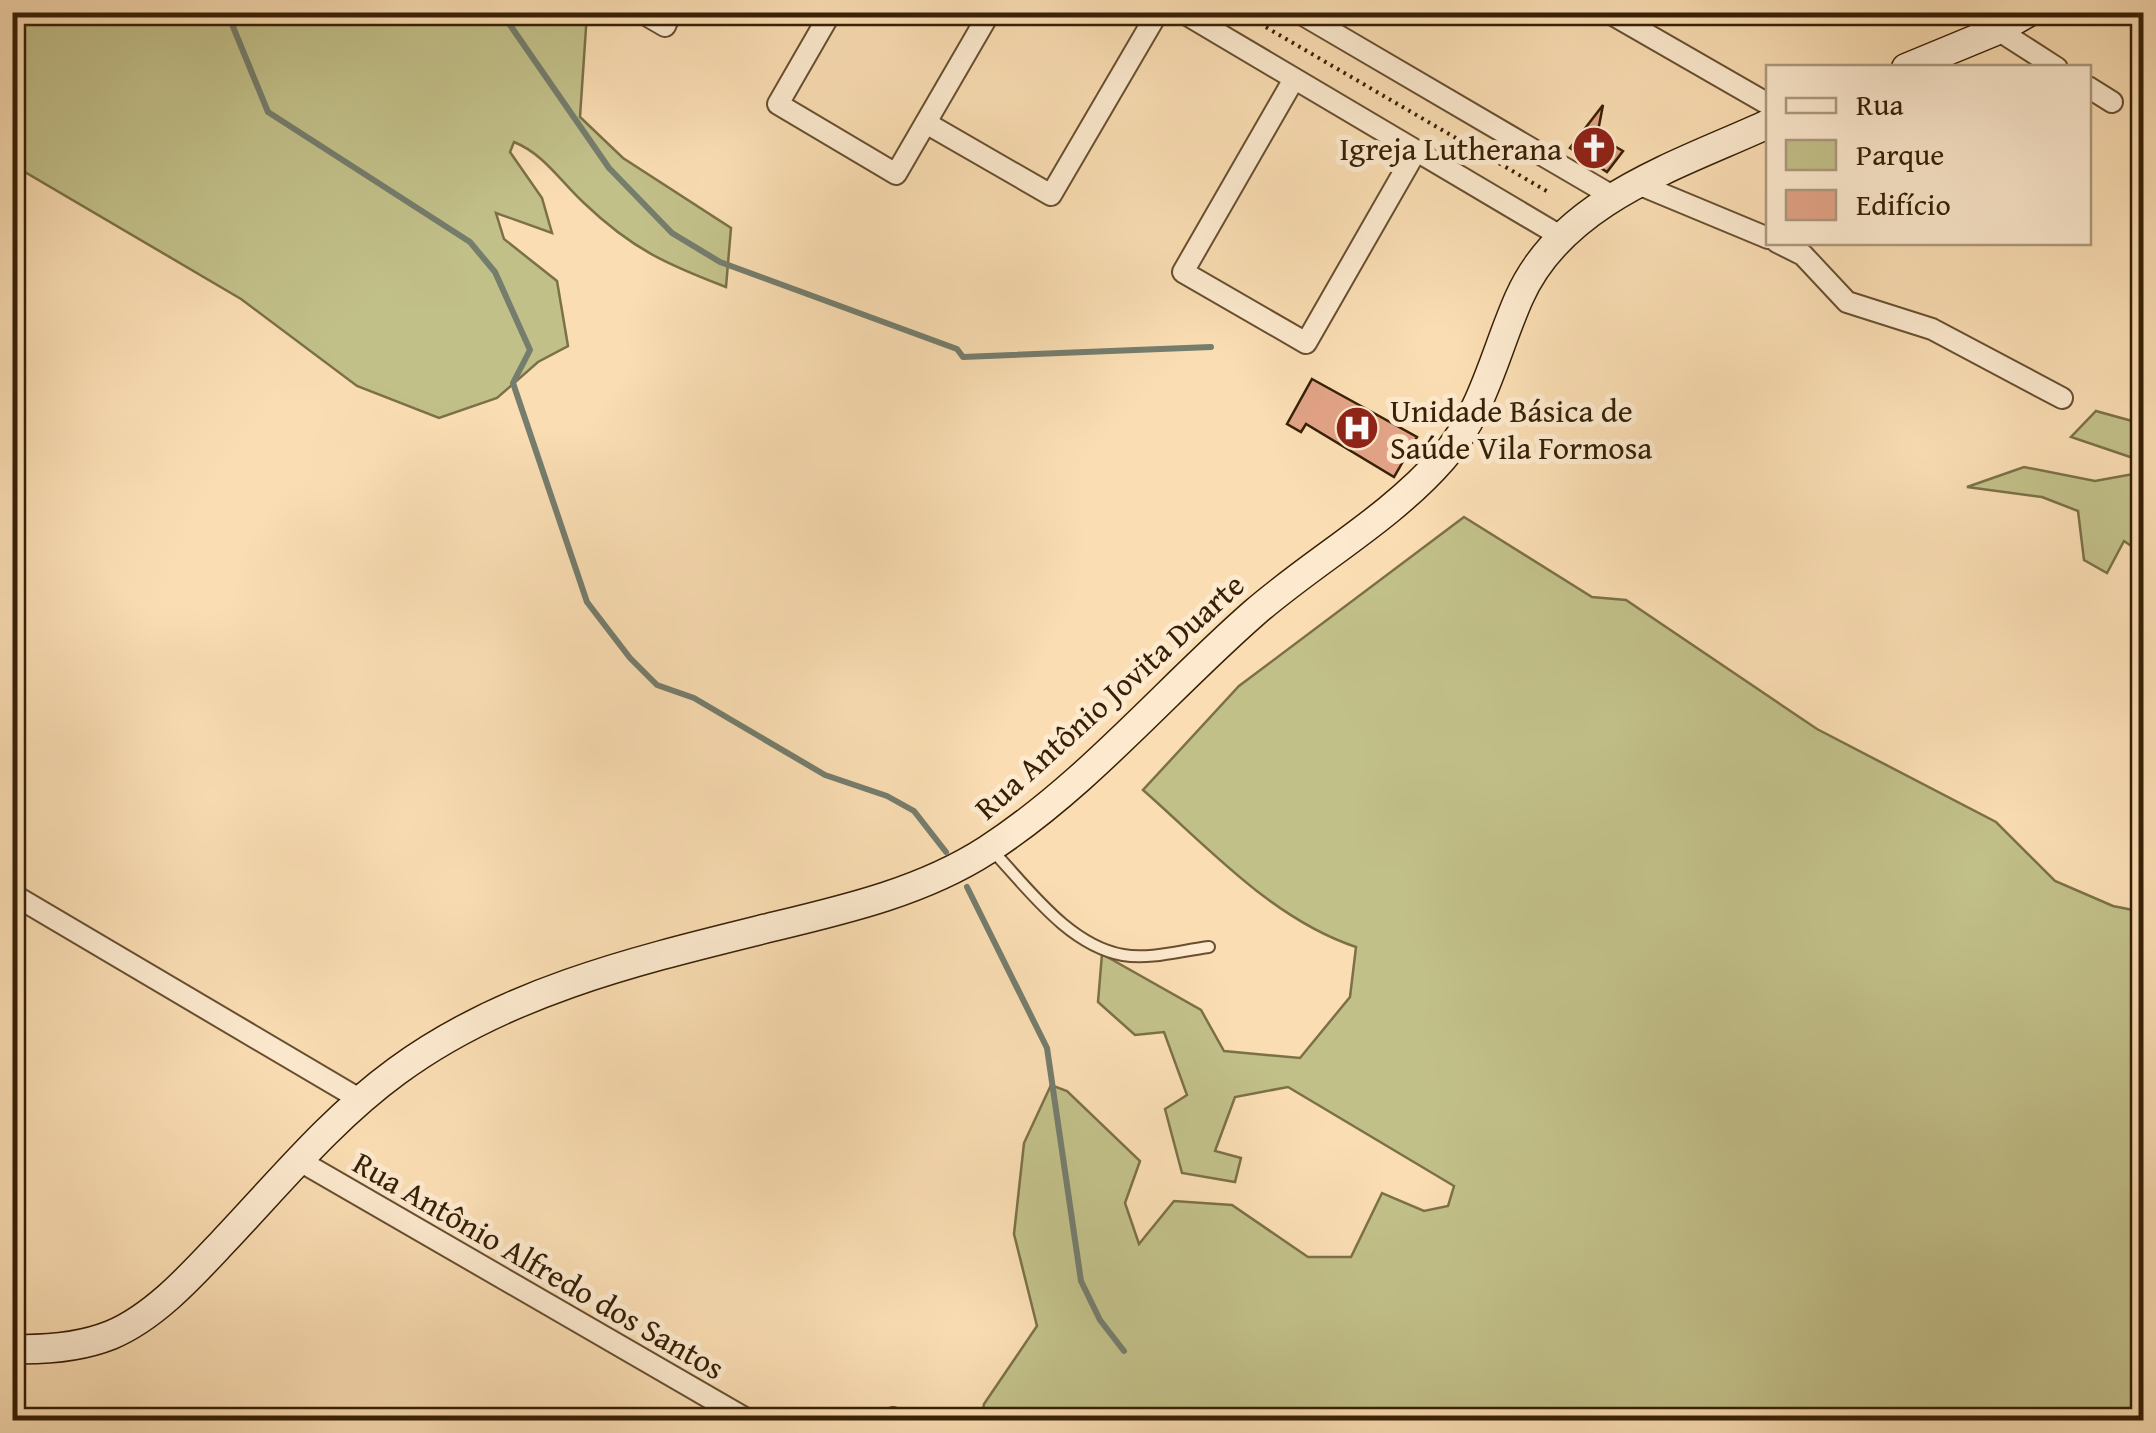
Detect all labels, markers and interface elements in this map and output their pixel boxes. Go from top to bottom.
legend [1766,65,2091,245]
text: Rua [1856,82,1904,126]
place label: Igreja Lutherana [1339,125,1562,172]
church icon: Igreja Lutherana [1571,125,1617,171]
text: Parque [1856,132,1944,176]
text: Edifício [1856,182,1951,226]
place label: Unidade Básica de Saúde Vila Formosa [1390,387,1652,471]
hospital icon: Unidade Básica de Saúde Vila Formosa [1334,405,1380,451]
street label: Rua Antônio Jovita Duarte [964,562,1254,830]
street label: Rua Antônio Alfredo dos Santos [344,1139,734,1391]

